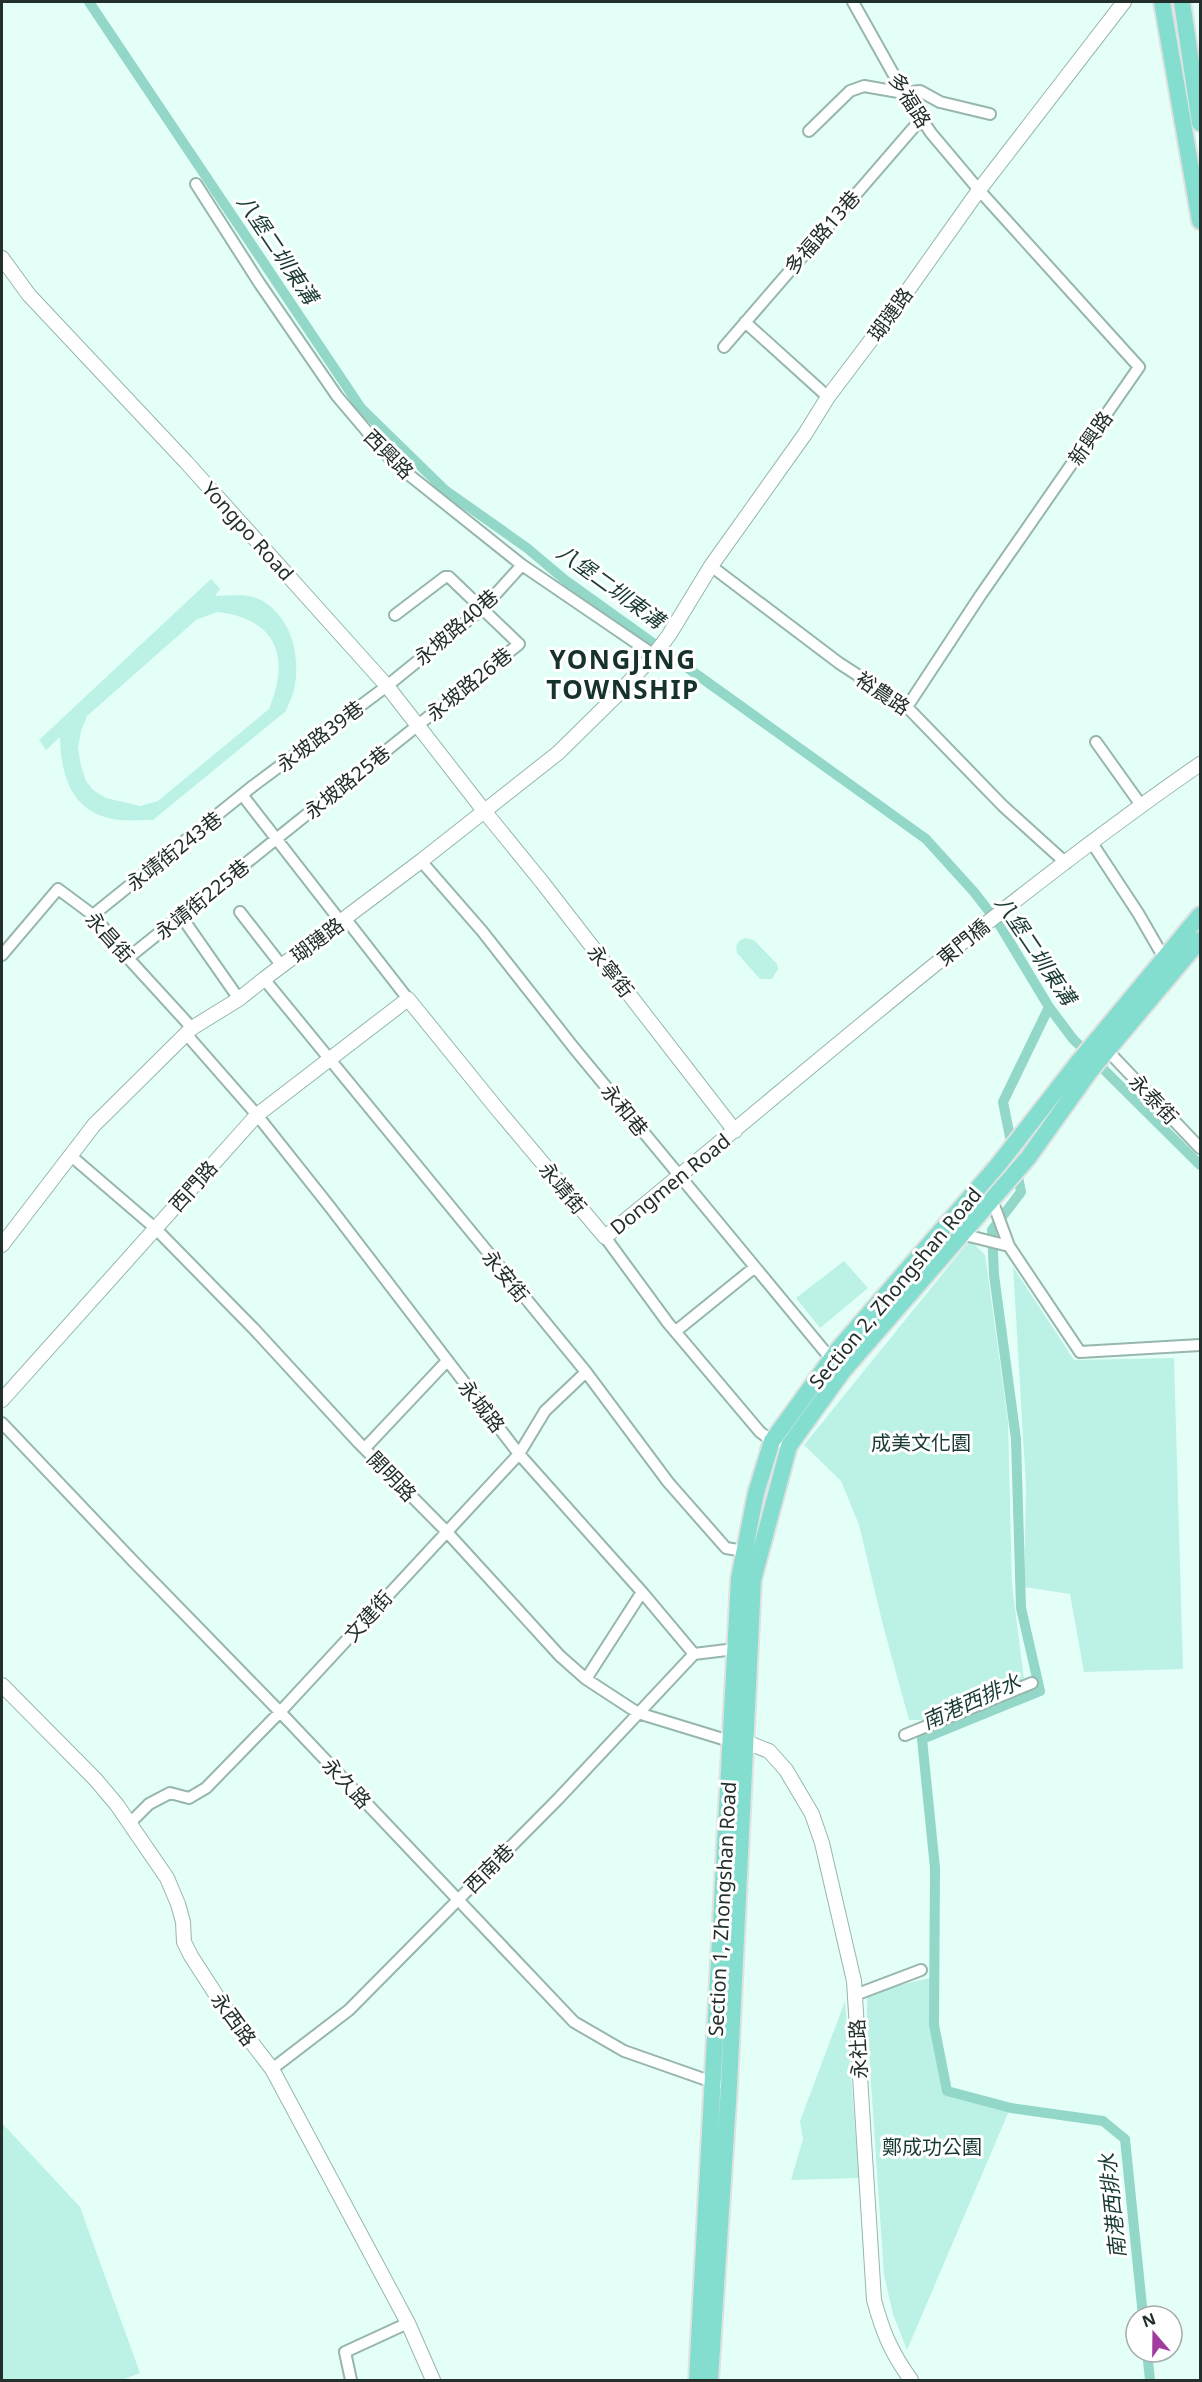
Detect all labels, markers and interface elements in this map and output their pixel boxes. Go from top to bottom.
street label: 多福路 [883,67,937,133]
street label: 多福路13巷 [778,184,866,280]
water label: 八堡二圳東溝 [231,189,327,312]
street label: 瑚璉路 [861,282,919,346]
street label: 新興路 [1062,406,1118,470]
street label: 西興路 [358,423,420,485]
street label: Yongpo Road [196,476,300,586]
water label: 八堡二圳東溝 [552,538,673,636]
street label: 永坡路40巷 [408,583,504,671]
street label: 永坡路26巷 [421,641,517,727]
district label: YONGJING TOWNSHIP [546,641,700,707]
street label: 裕農路 [851,665,915,721]
street label: 永坡路39巷 [271,694,369,778]
street label: 永坡路25巷 [299,739,395,825]
street label: 永靖街243巷 [121,805,227,897]
street label: 永靖街225巷 [149,853,255,945]
water label: 八堡二圳東溝 [989,890,1085,1013]
street label: 永昌街 [80,906,140,968]
street label: 瑚璉路 [285,911,349,969]
street label: 東門橋 [931,913,995,971]
street label: 永寧街 [582,939,640,1003]
street label: 永泰街 [1123,1068,1185,1130]
street label: 永和巷 [596,1078,654,1142]
street label: Dongmen Road [604,1127,736,1241]
street label: 西門路 [163,1155,223,1217]
street label: 永靖街 [533,1156,593,1220]
street label: Section 2, Zhongshan Road [803,1182,987,1394]
street label: 永安街 [477,1244,535,1308]
street label: 永城路 [453,1374,511,1438]
park label: 成美文化園 [871,1429,971,1456]
street label: 開明路 [361,1445,423,1507]
street label: 文建街 [338,1585,398,1647]
water label: 南港西排水 [917,1666,1026,1735]
street label: 永久路 [317,1752,377,1814]
street label: Section 1, Zhongshan Road [702,1781,742,2037]
street label: 西南巷 [458,1837,520,1899]
street label: 永西路 [205,1987,263,2051]
street label: 永社路 [843,2018,873,2080]
park label: 鄭成功公園 [882,2133,982,2160]
water label: 南港西排水 [1092,2151,1131,2260]
north arrow [1124,2304,1184,2364]
text: N [1139,2307,1159,2332]

